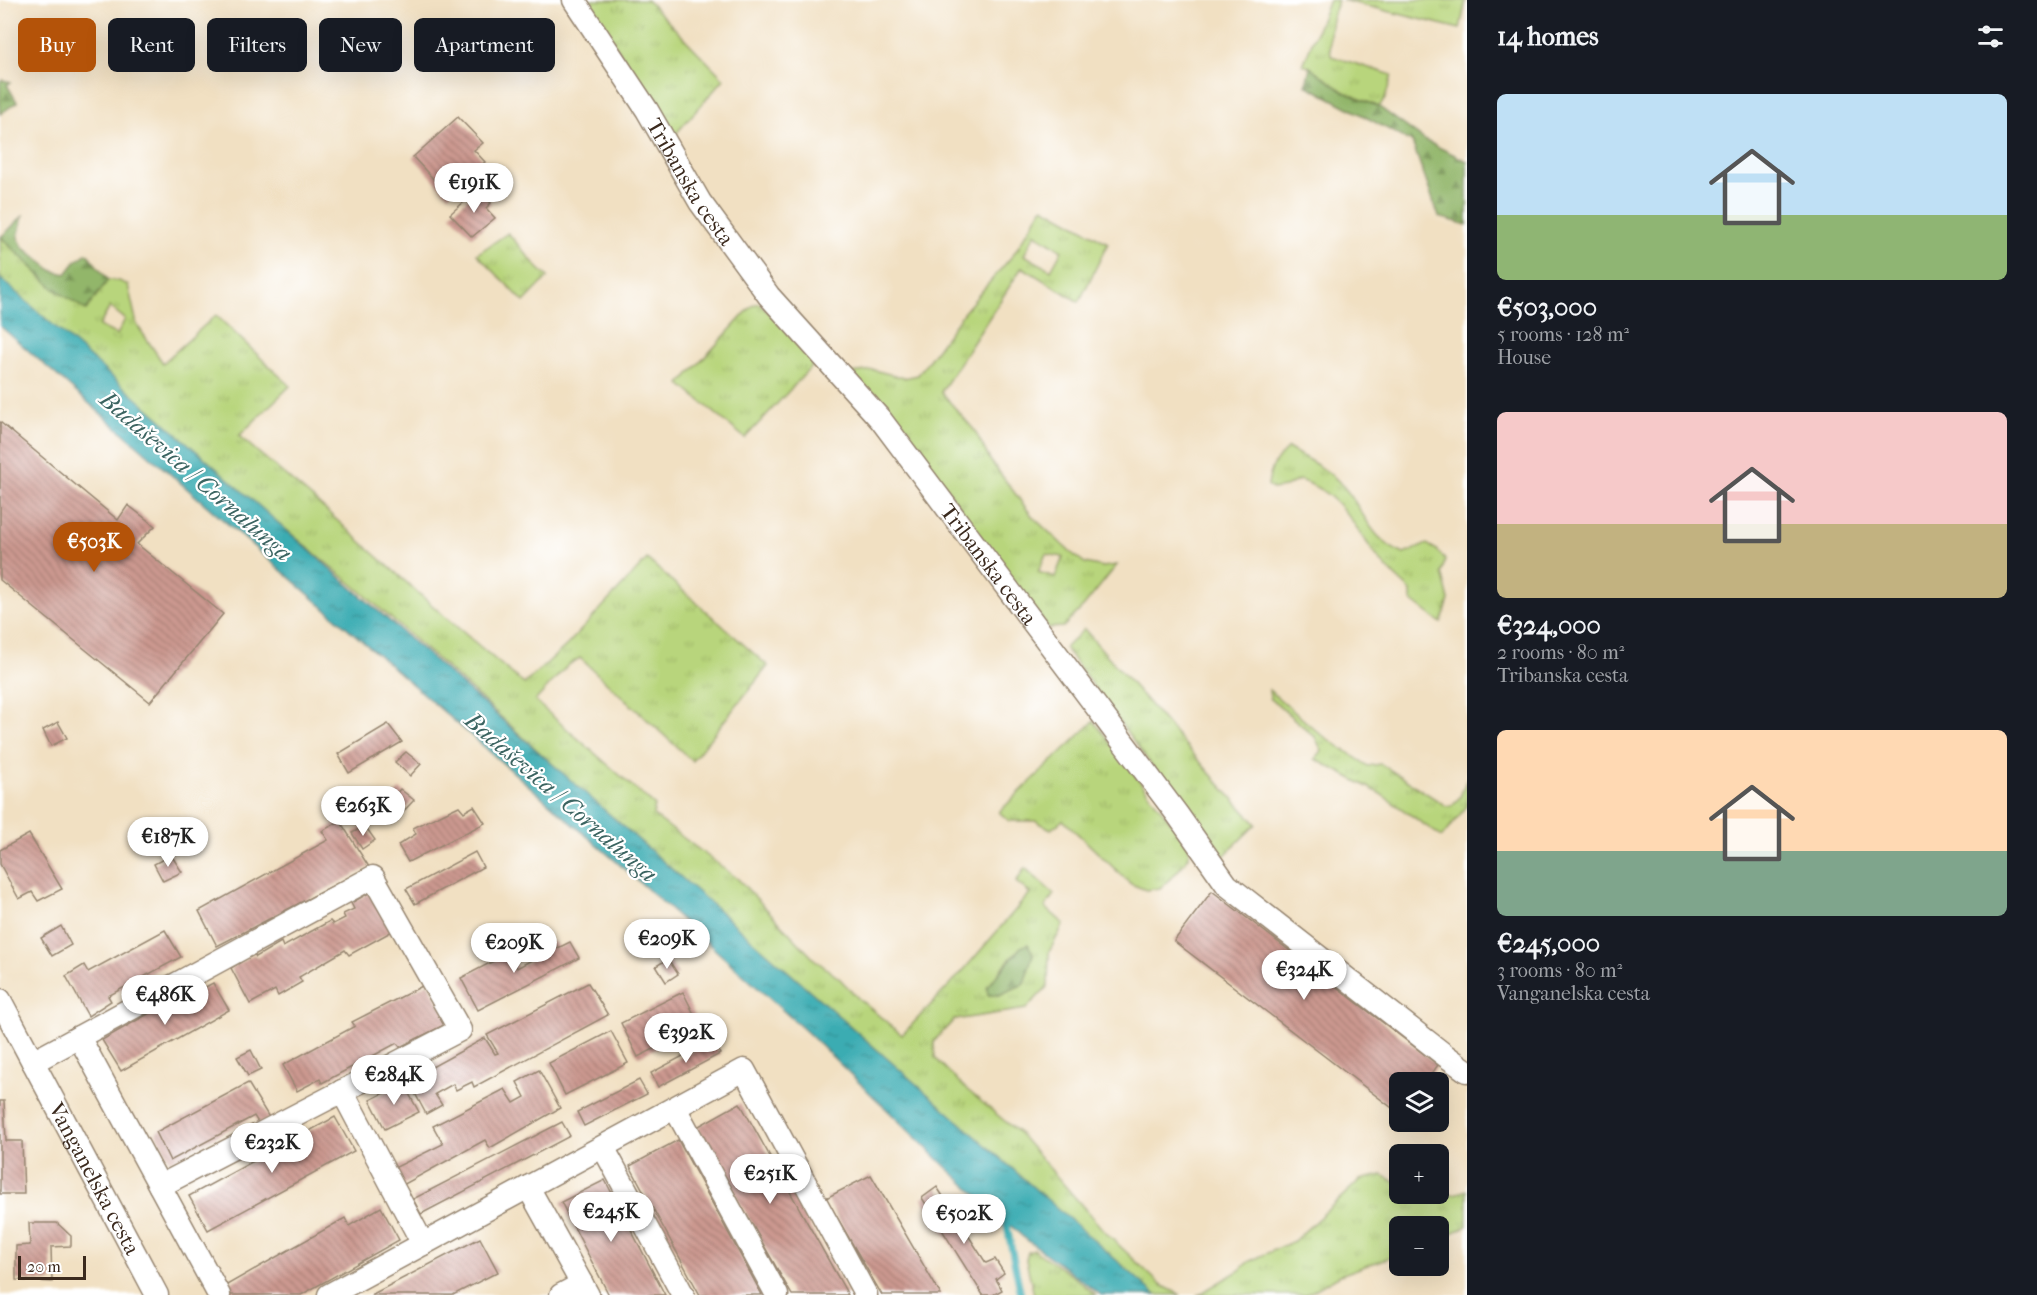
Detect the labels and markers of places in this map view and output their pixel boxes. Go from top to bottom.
pin: €191K [432,163,516,214]
pin: €503K [52,522,136,573]
pin: €263K [321,786,405,837]
pin: €187K [126,817,210,868]
pin: €209K [625,919,709,970]
pin: €209K [472,923,556,974]
pin: €324K [1262,950,1346,1001]
pin: €486K [123,975,207,1026]
pin: €392K [644,1013,728,1064]
pin: €284K [352,1055,436,1106]
pin: €232K [230,1123,314,1174]
pin: €251K [728,1154,812,1205]
pin: €245K [569,1192,653,1243]
pin: €502K [922,1194,1006,1245]

